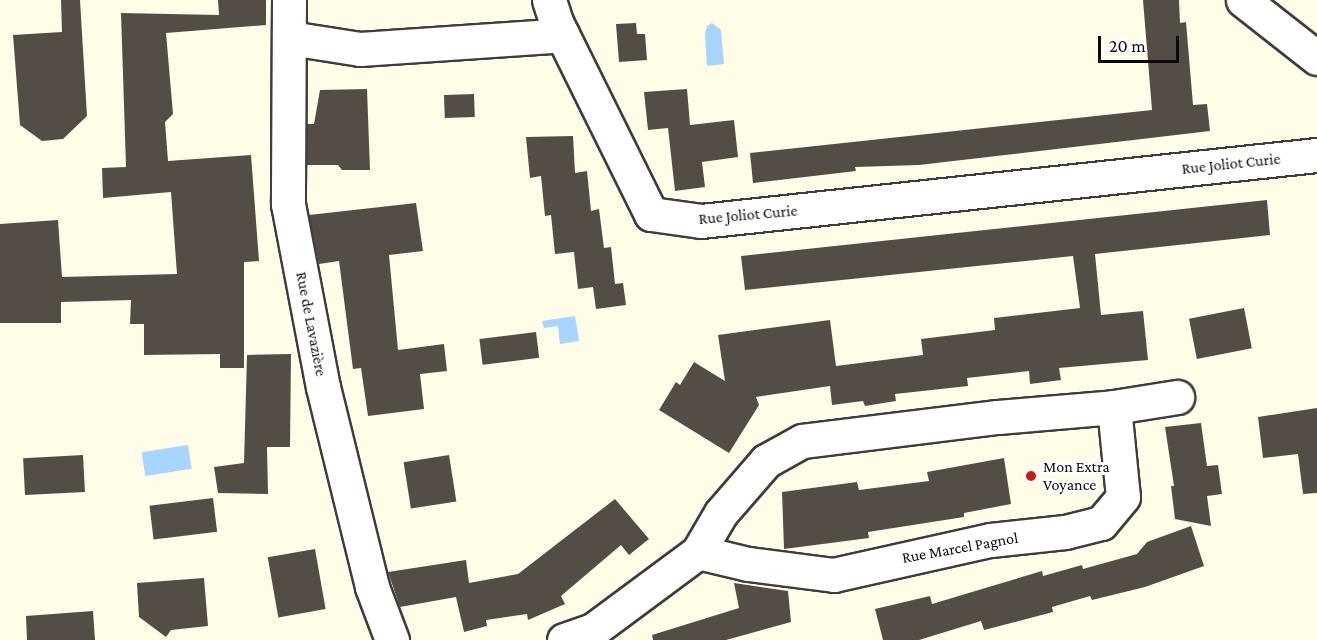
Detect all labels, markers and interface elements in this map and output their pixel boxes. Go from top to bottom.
scale bar [1101,24,1182,62]
text: 20 m [1109,36,1146,56]
street label: Rue Joliot Curie [1181,149,1281,179]
street label: Rue Joliot Curie [698,201,798,229]
street label: Rue de Lavazière [291,270,331,378]
place label: Mon Extra Voyance [1043,457,1110,495]
marker: Mon Extra Voyance [1024,469,1038,483]
street label: Rue Marcel Pagnol [900,528,1020,568]

